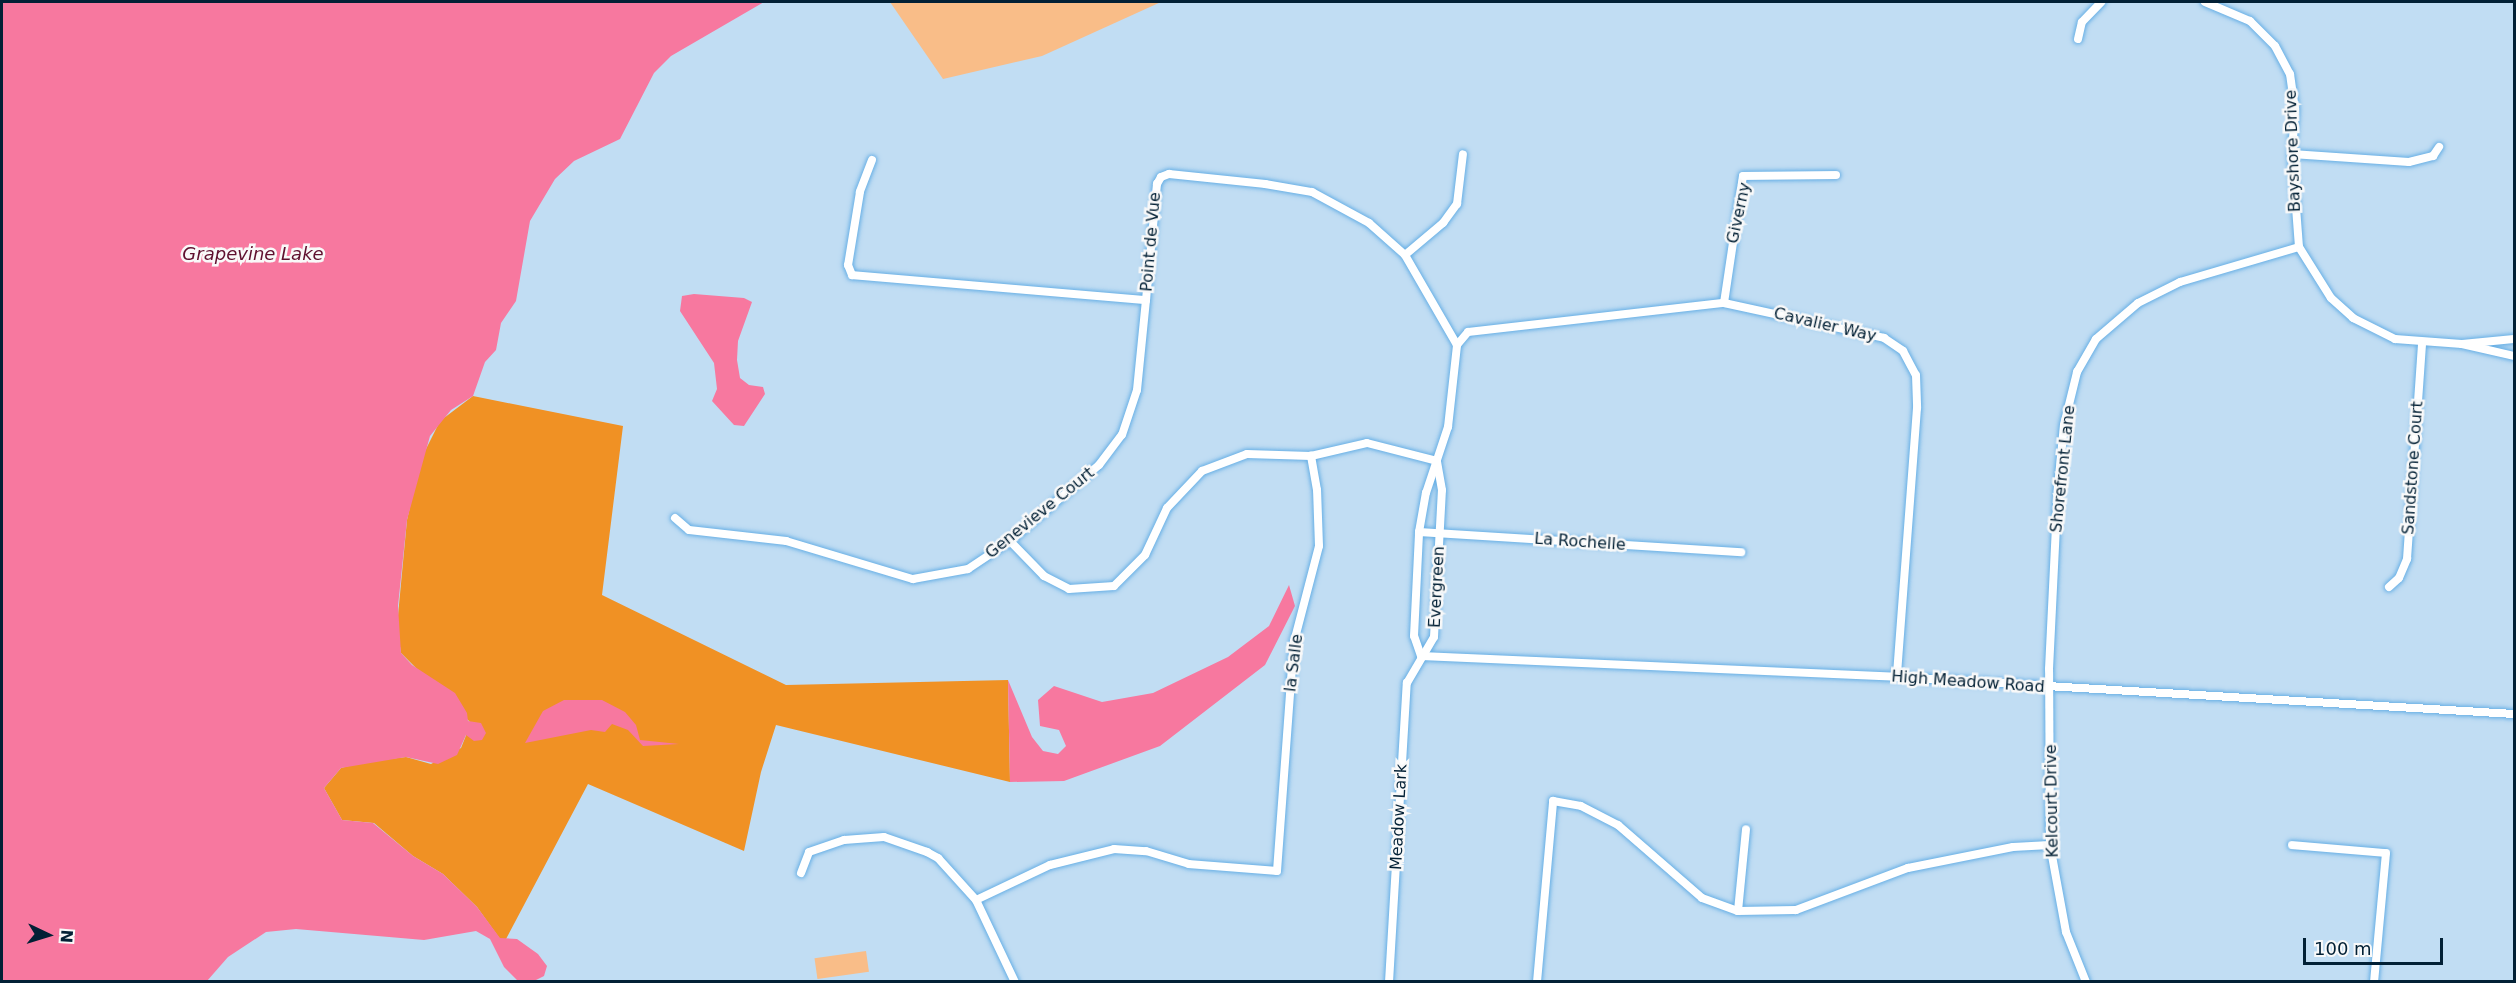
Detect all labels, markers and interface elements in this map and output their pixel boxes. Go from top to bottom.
street label: Bayshore Drive [2281,90,2305,212]
street label: Giverny [1723,181,1755,245]
street label: Point de Vue [1137,191,1165,293]
water label: Grapevine Lake [182,243,324,265]
street label: Cavalier Way [1772,304,1878,346]
street label: Sandstone Court [2399,401,2427,535]
street label: Shorefront Lane [2047,404,2079,534]
street label: Genevieve Court [982,463,1098,563]
street label: La Rochelle [1534,529,1626,555]
street label: Evergreen [1425,546,1449,628]
street label: la Salle [1281,633,1307,693]
street label: High Meadow Road [1891,667,2045,697]
street label: Kelcourt Drive [2041,744,2063,858]
street label: Meadow Lark [1387,764,1411,870]
north arrow [18,905,78,965]
scale bar [2306,926,2446,964]
text: N [57,929,76,944]
text: 100 m [2314,938,2372,959]

